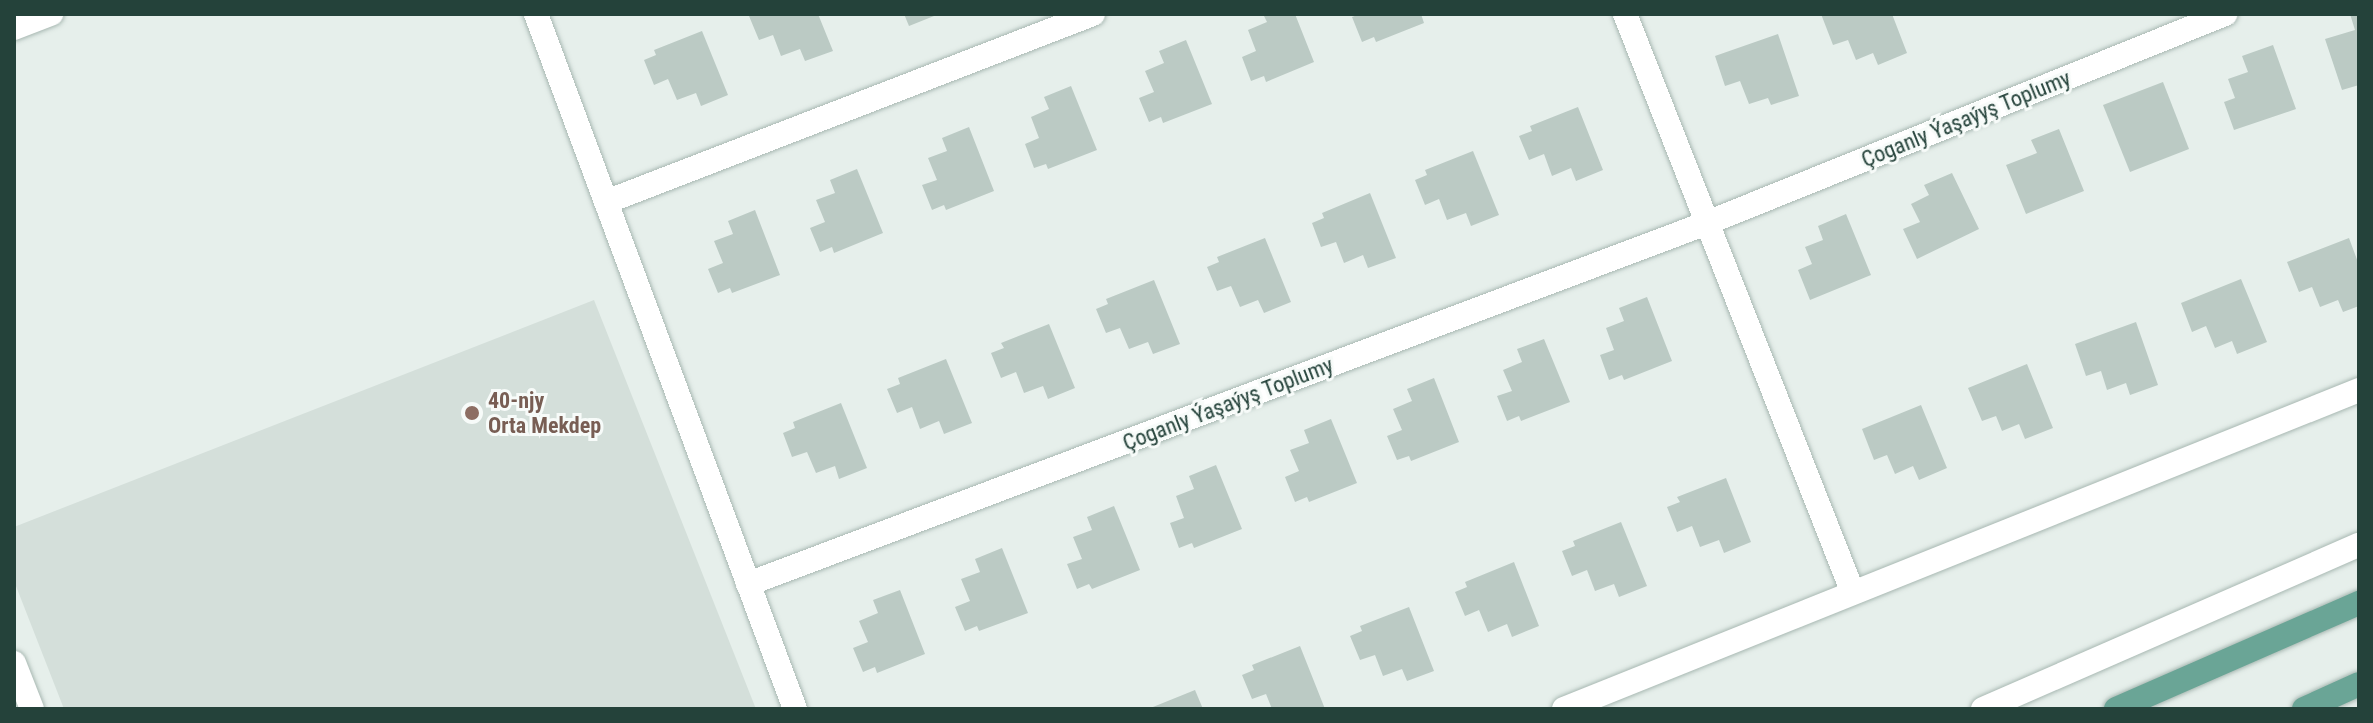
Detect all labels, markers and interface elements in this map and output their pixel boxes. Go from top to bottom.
street label: Çoganly Ýaşaýyş Toplumy [1857,65,2075,173]
street label: Çoganly Ýaşaýyş Toplumy [1119,352,1337,456]
place label: 40-njy Orta Mekdep [488,387,601,438]
marker: 40-njy Orta Mekdep [463,404,481,422]

